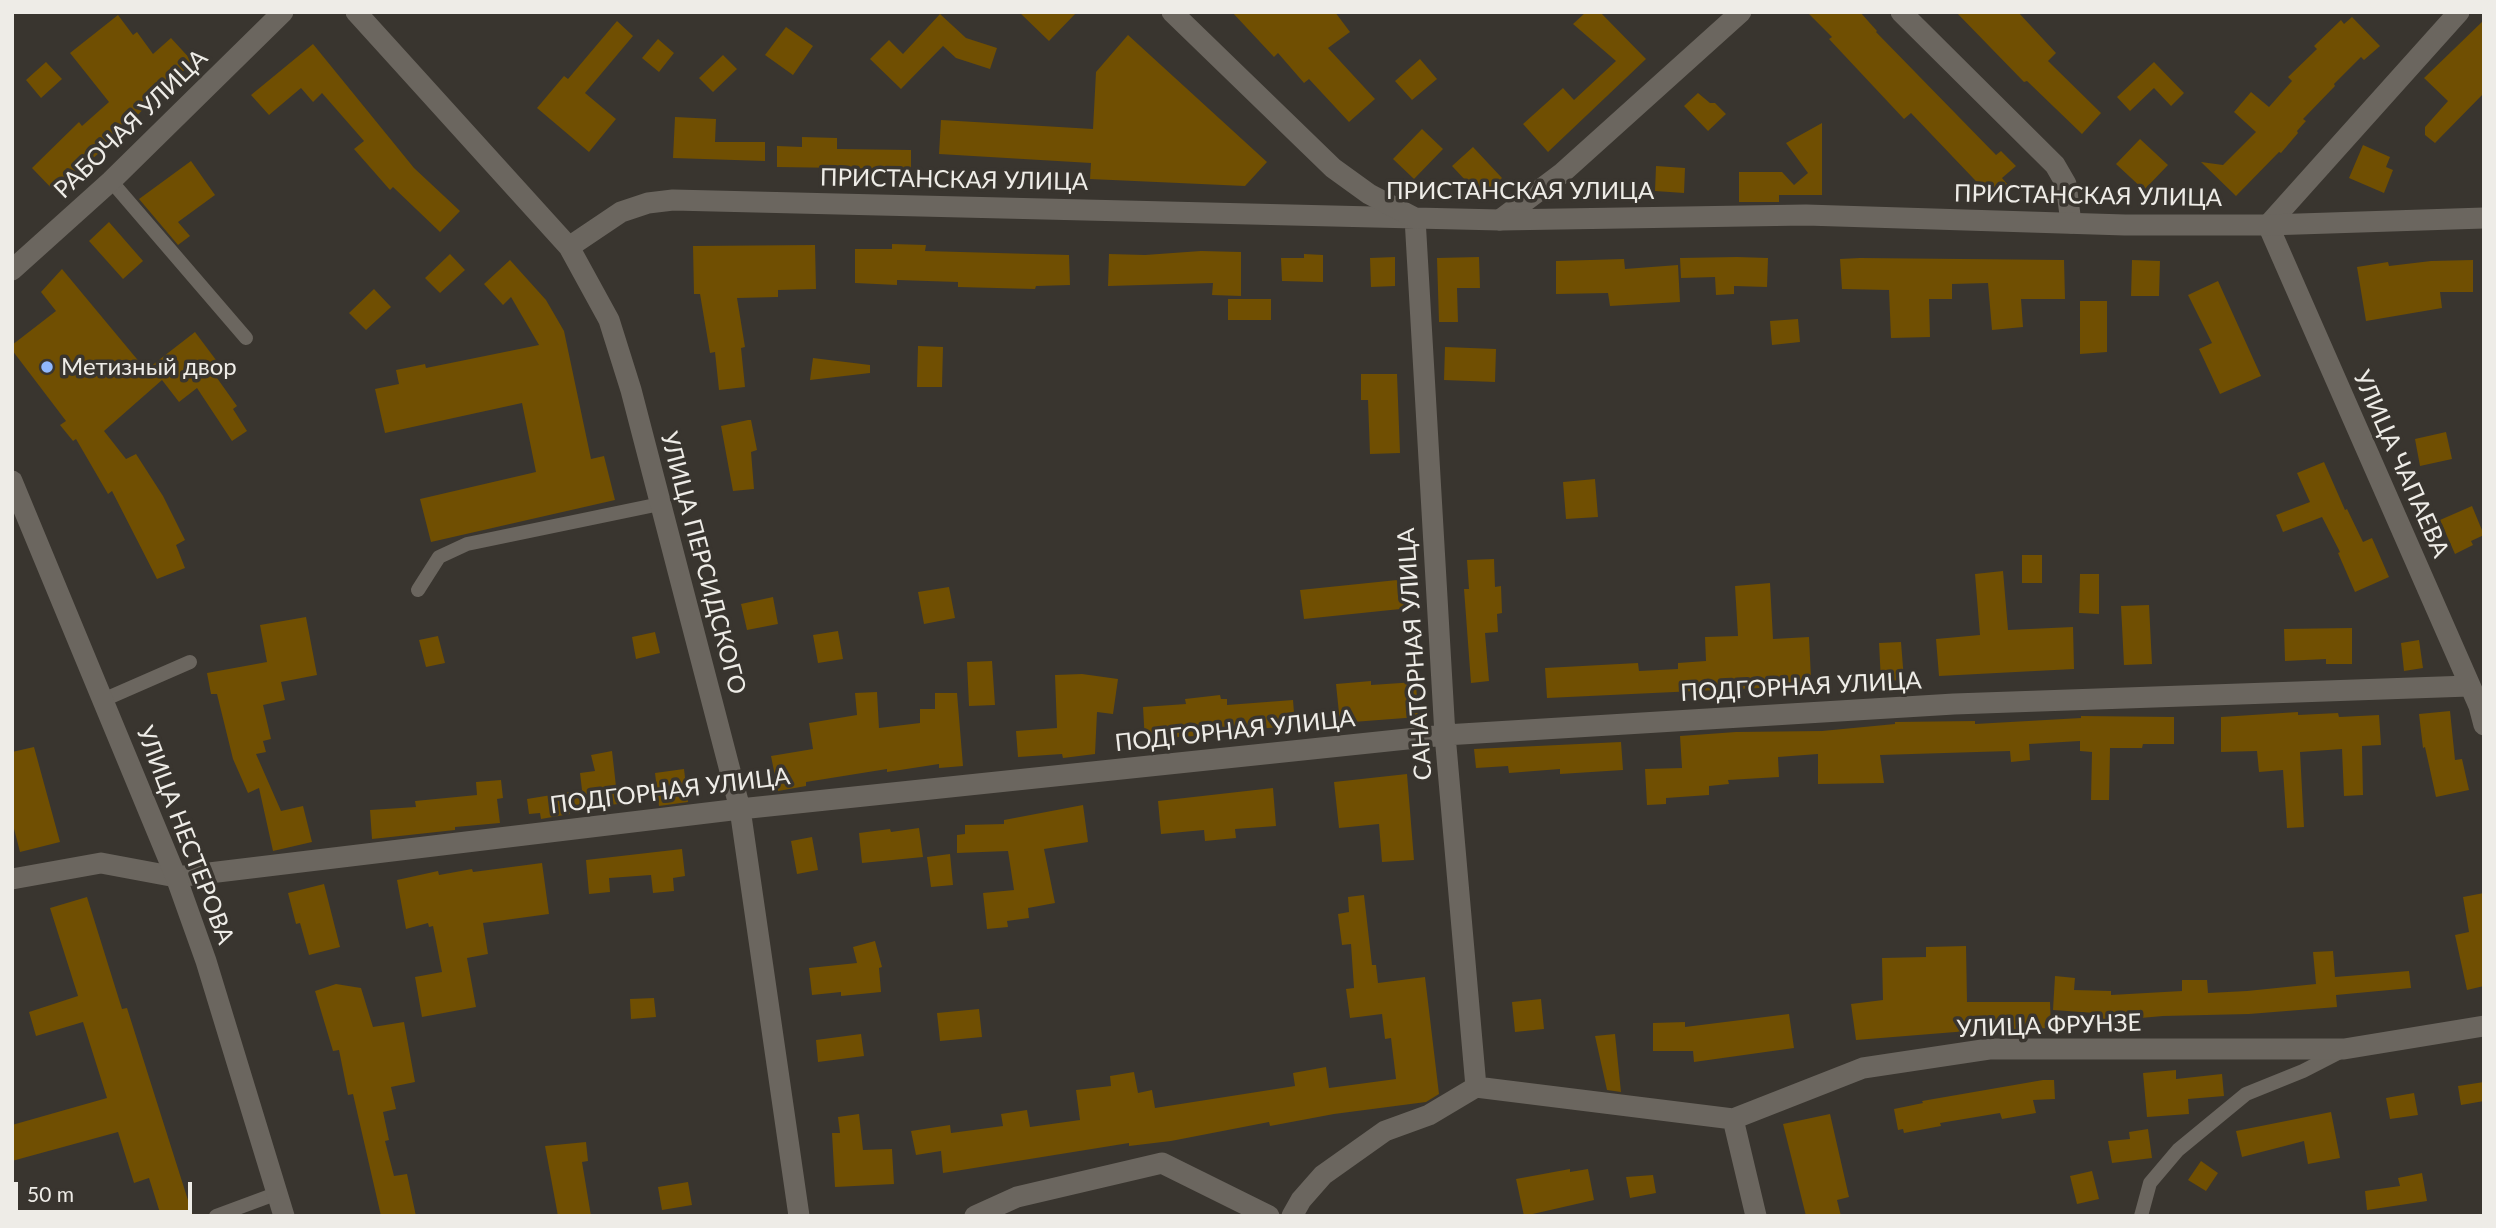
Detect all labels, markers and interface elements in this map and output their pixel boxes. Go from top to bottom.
street label: РАБОЧАЯ УЛИЦА [48,43,214,205]
street label: ПРИСТАНСКАЯ УЛИЦА [820,163,1088,197]
street label: ПРИСТАНСКАЯ УЛИЦА [1386,177,1654,205]
street label: ПРИСТАНСКАЯ УЛИЦА [1954,179,2222,213]
place label: Метизный двор [61,353,237,381]
marker: Метизный двор [39,359,55,375]
street label: УЛИЦА ЧАПАЕВА [2347,366,2455,562]
street label: УЛИЦА ПЕРСИДСКОГО [654,428,752,698]
street label: САНАТОРНАЯ УЛИЦА [1392,527,1438,781]
street label: ПОДГОРНАЯ УЛИЦА [1680,666,1922,708]
street label: ПОДГОРНАЯ УЛИЦА [1113,704,1357,758]
street label: УЛИЦА НЕСТЕРОВА [130,722,240,948]
street label: ПОДГОРНАЯ УЛИЦА [548,762,792,820]
street label: УЛИЦА ФРУНЗЕ [1956,1008,2142,1044]
scale bar [18,1168,196,1212]
text: 50 m [27,1181,74,1206]

